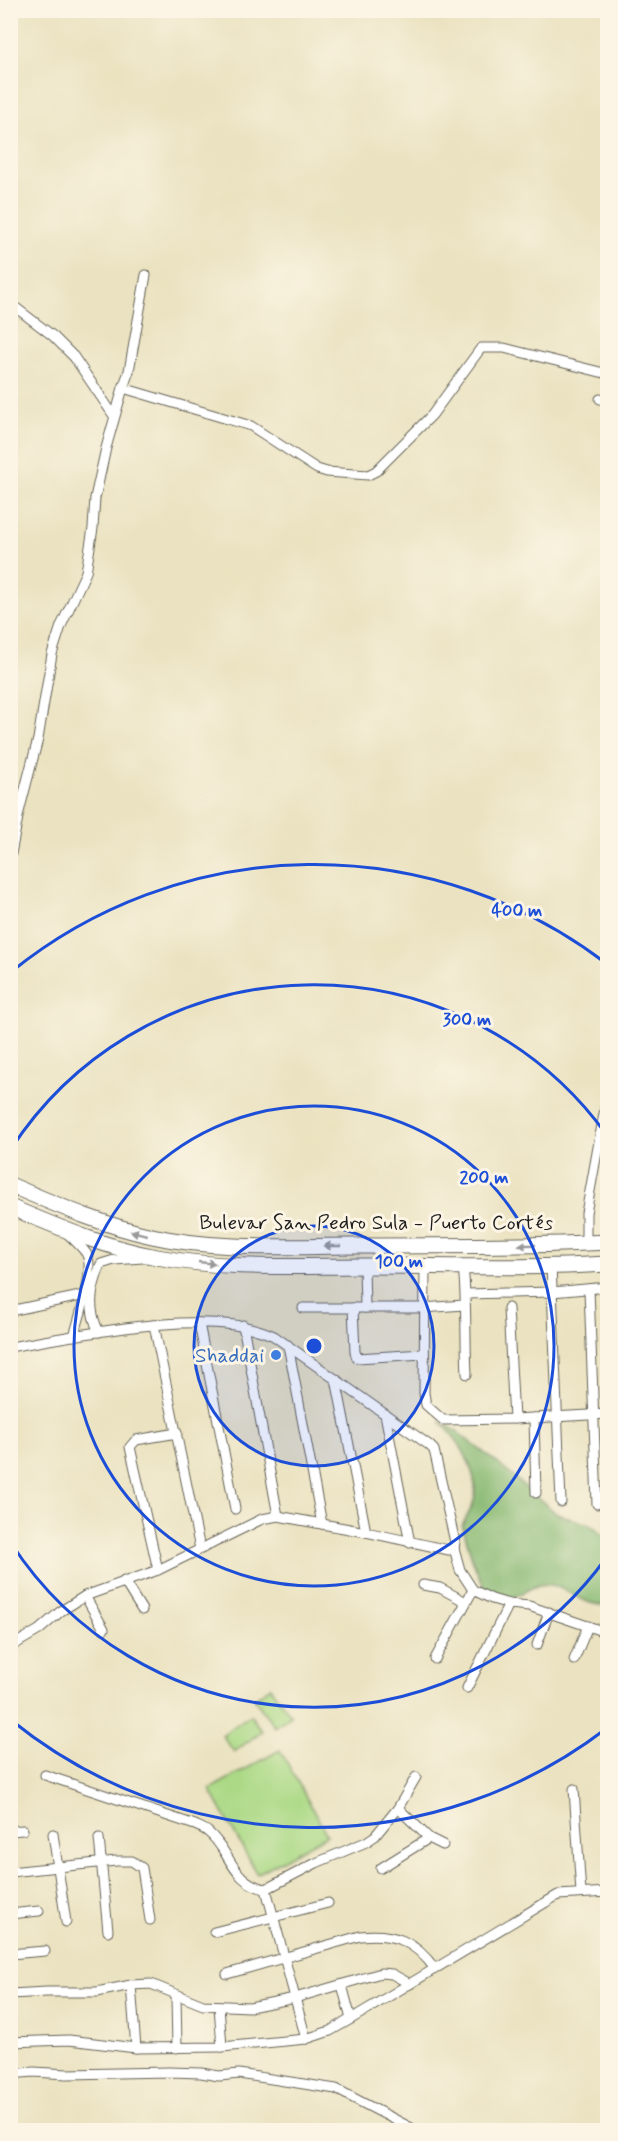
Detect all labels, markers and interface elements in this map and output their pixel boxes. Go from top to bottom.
text: 400 m [492,899,542,923]
text: 300 m [443,1008,491,1032]
text: 200 m [459,1166,509,1190]
street label: Bulevar San Pedro Sula - Puerto Cortés [199,1209,553,1237]
one-way arrow [129,1227,148,1237]
one-way arrow [518,1240,537,1250]
one-way arrow [323,1241,342,1251]
text: 100 m [375,1250,423,1274]
one-way arrow [197,1258,216,1268]
centre of rings [304,1336,324,1356]
place label: Shaddai [195,1342,264,1370]
marker: Shaddai [269,1348,283,1362]

